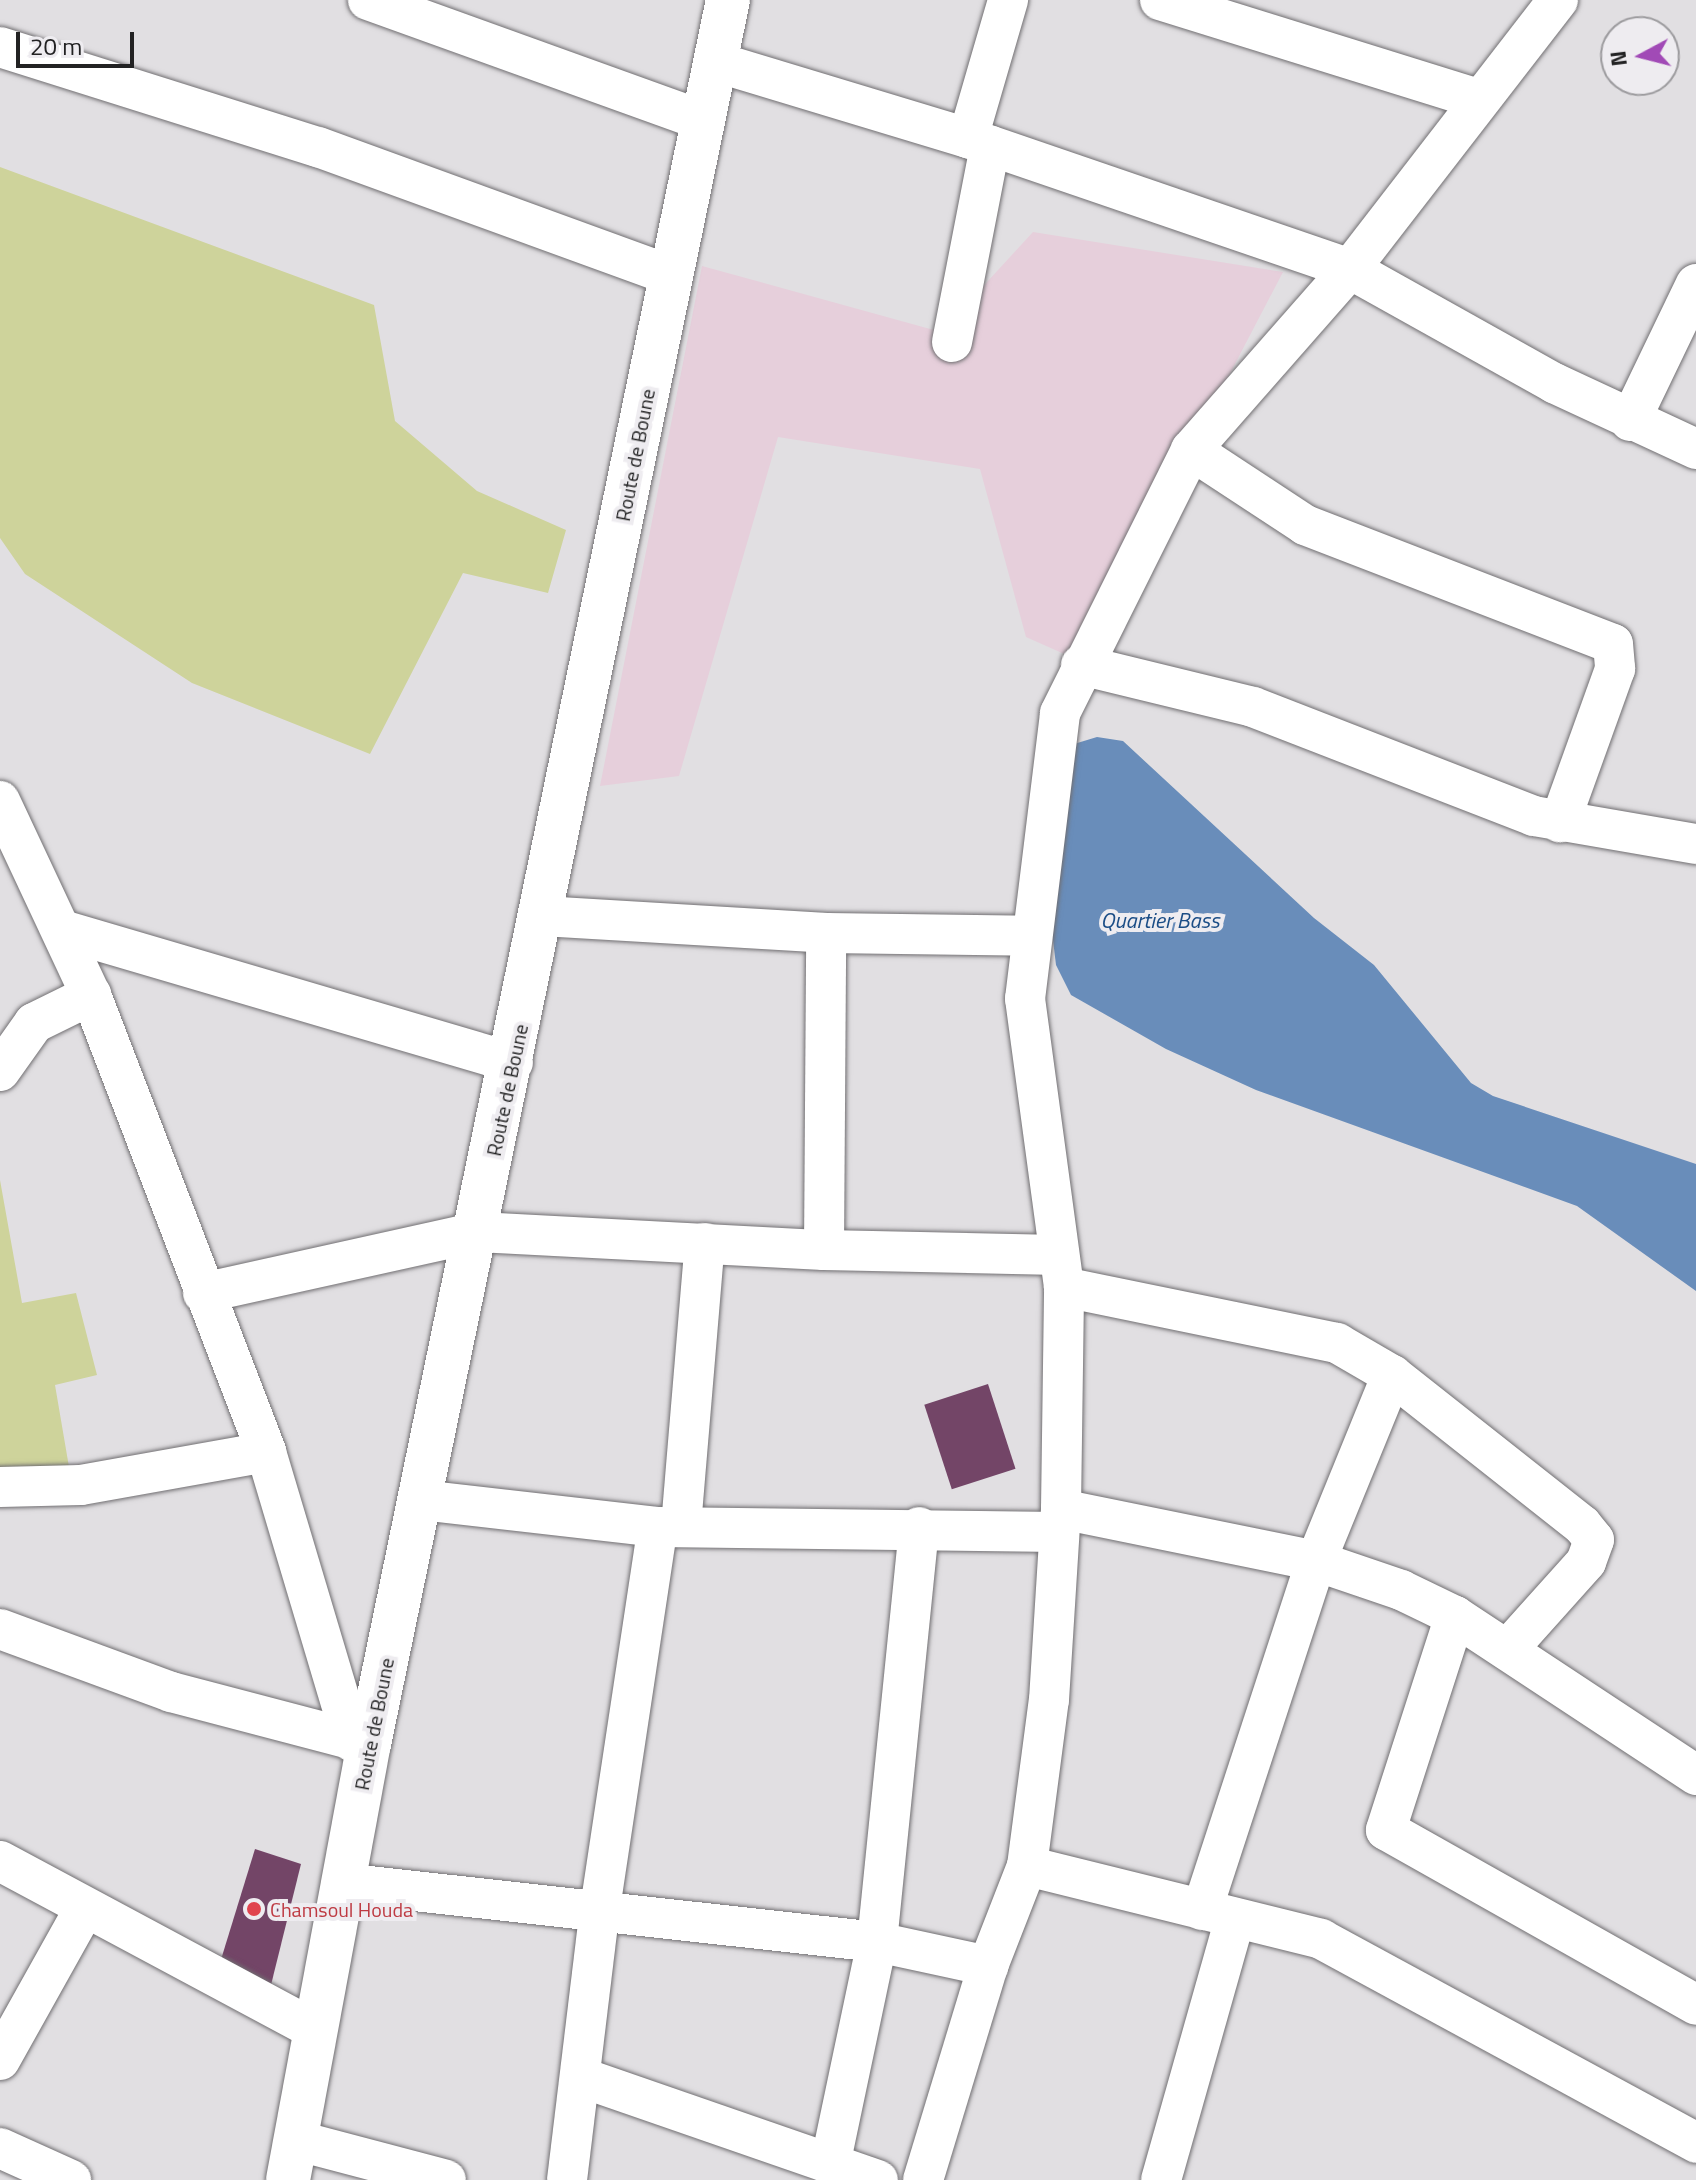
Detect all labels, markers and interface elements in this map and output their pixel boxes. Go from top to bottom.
scale bar [20,16,138,66]
north arrow [1600,16,1680,96]
text: 20 m [30,28,82,64]
text: N [1600,49,1636,68]
street label: Route de Boune [610,387,660,523]
water label: Quartier Bass [1101,908,1219,934]
street label: Route de Boune [481,1022,533,1158]
street label: Route de Boune [349,1656,399,1792]
place label: Chamsoul Houda [270,1897,413,1921]
marker: Chamsoul Houda [245,1900,263,1918]

